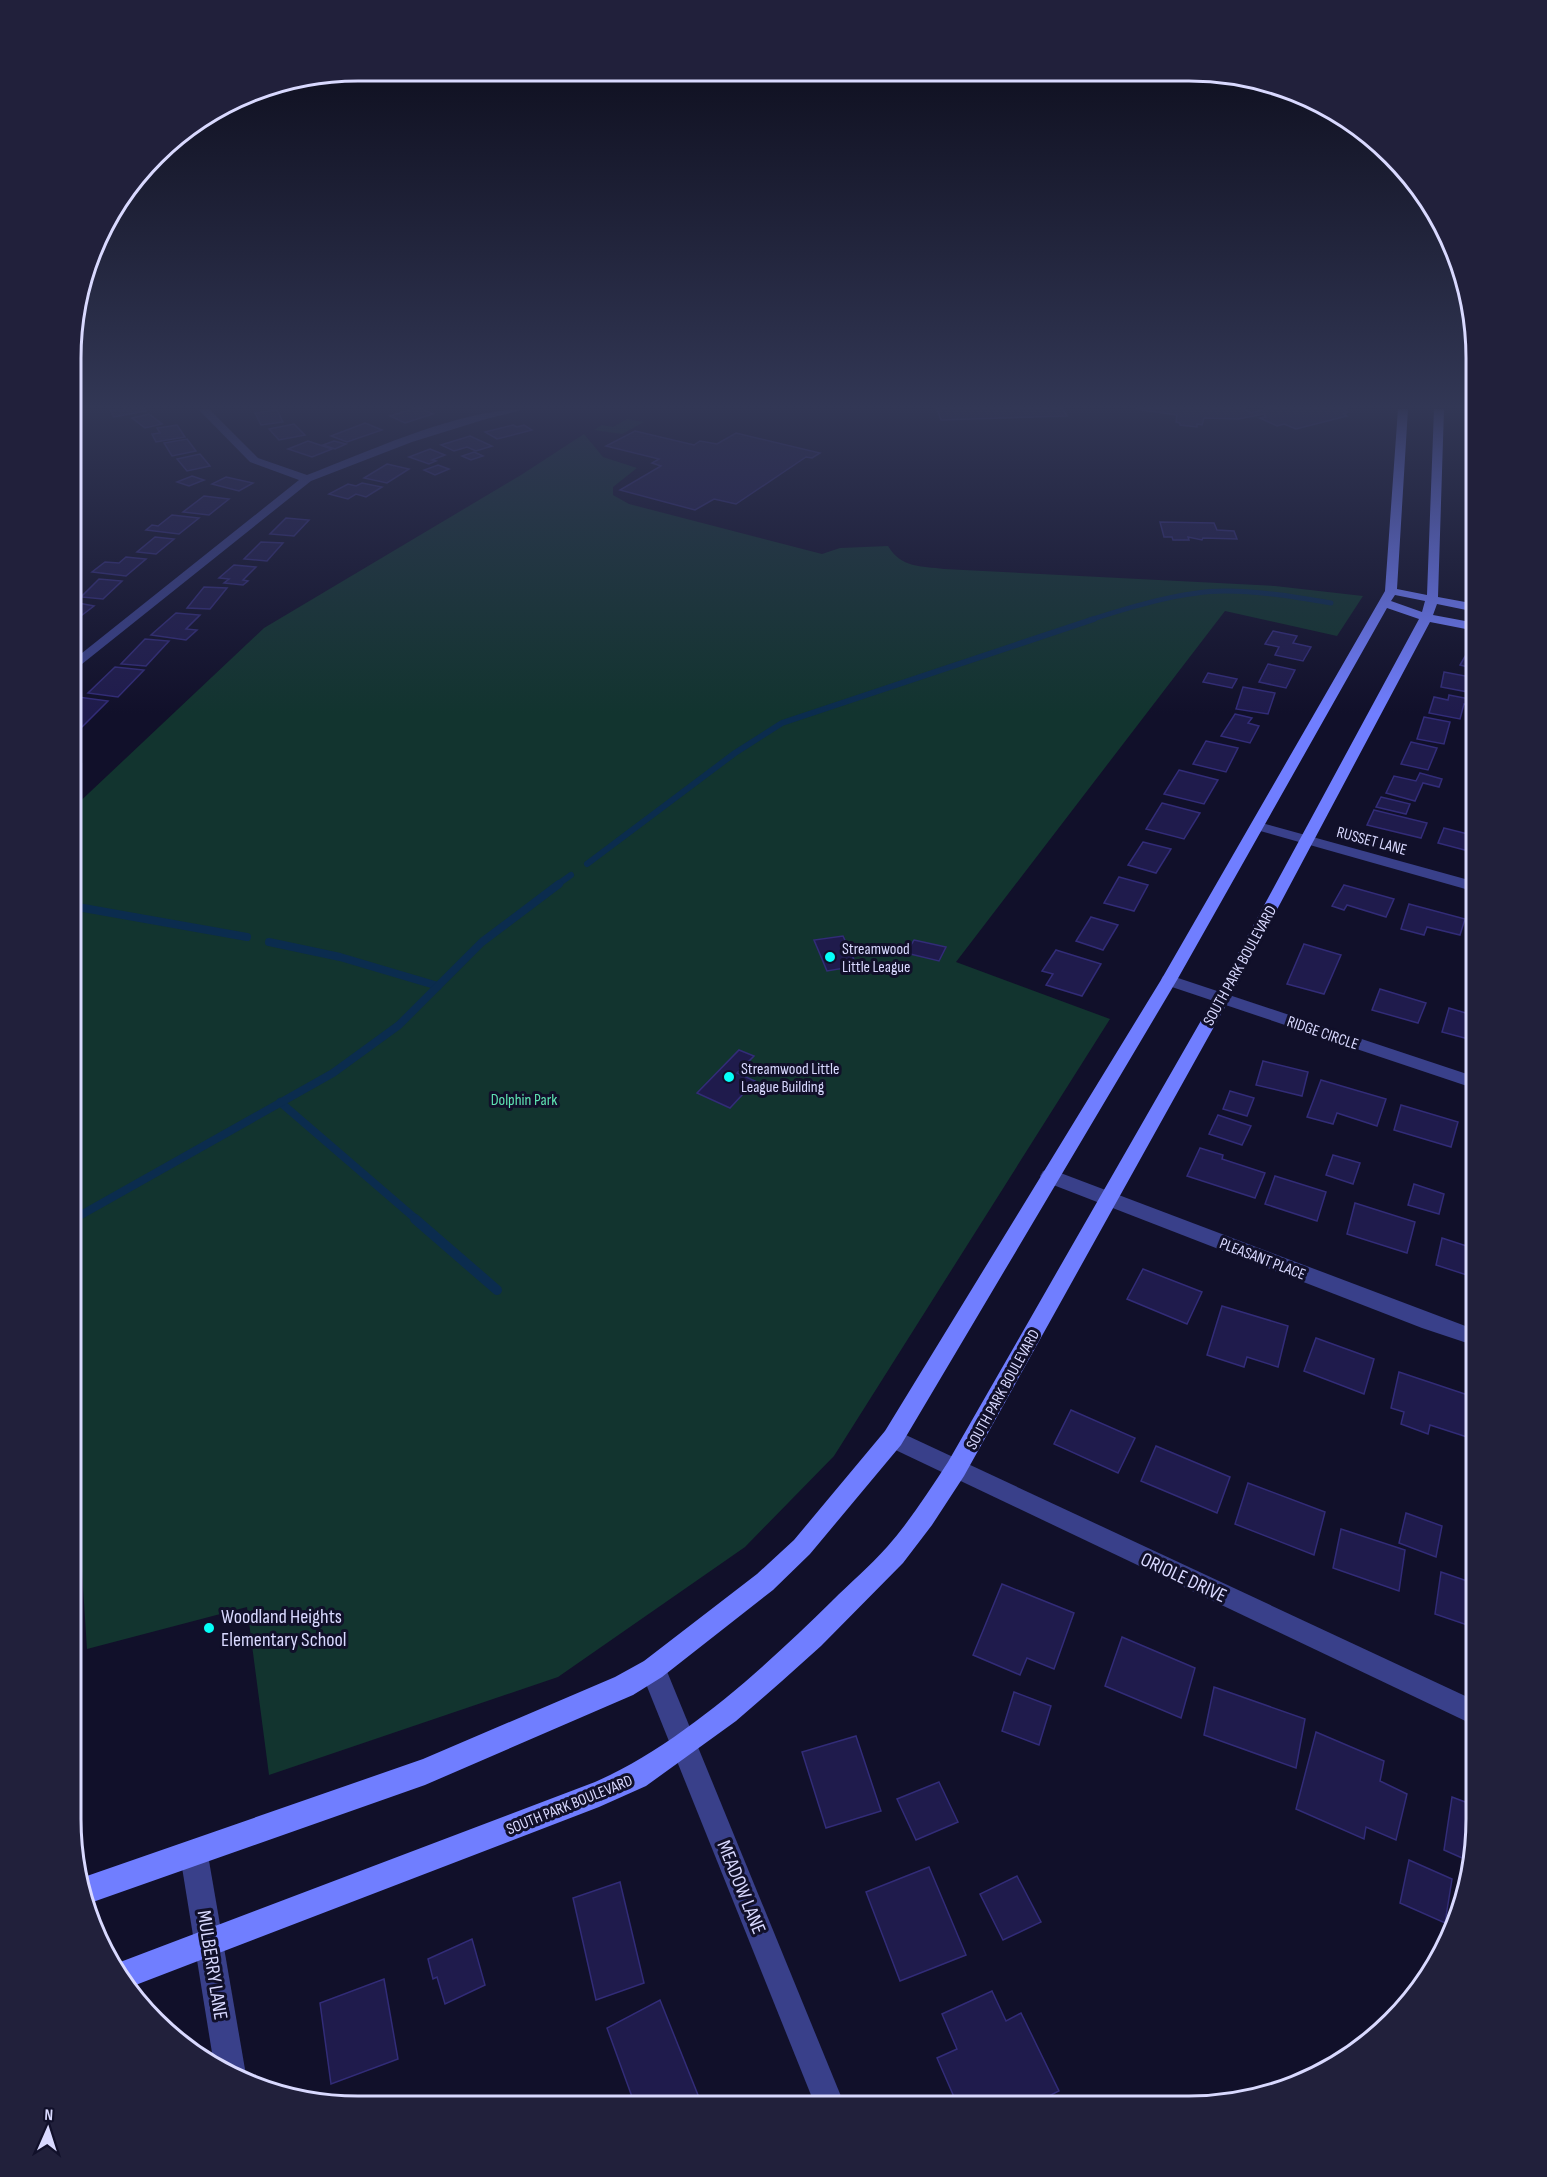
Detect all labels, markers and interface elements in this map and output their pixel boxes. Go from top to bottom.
street label: RUSSET LANE [1334,823,1409,860]
street label: SOUTH PARK BOULEVARD [1199,902,1281,1029]
place label: Streamwood Little League [842,940,910,977]
marker: Streamwood Little League [823,950,837,964]
street label: RIDGE CIRCLE [1284,1012,1361,1054]
place label: Streamwood Little League Building [741,1060,839,1097]
marker: Streamwood Little League Building [722,1070,736,1084]
park label: Dolphin Park [491,1091,557,1110]
street label: PLEASANT PLACE [1217,1234,1308,1285]
street label: SOUTH PARK BOULEVARD [962,1326,1044,1453]
street label: ORIOLE DRIVE [1137,1548,1230,1608]
place label: Woodland Heights Elementary School [221,1605,347,1652]
marker: Woodland Heights Elementary School [202,1621,216,1635]
street label: SOUTH PARK BOULEVARD [504,1771,636,1839]
street label: MEADOW LANE [711,1837,771,1938]
street label: MULBERRY LANE [192,1909,233,2022]
north arrow [18,2099,78,2159]
text: N [44,2106,53,2125]

